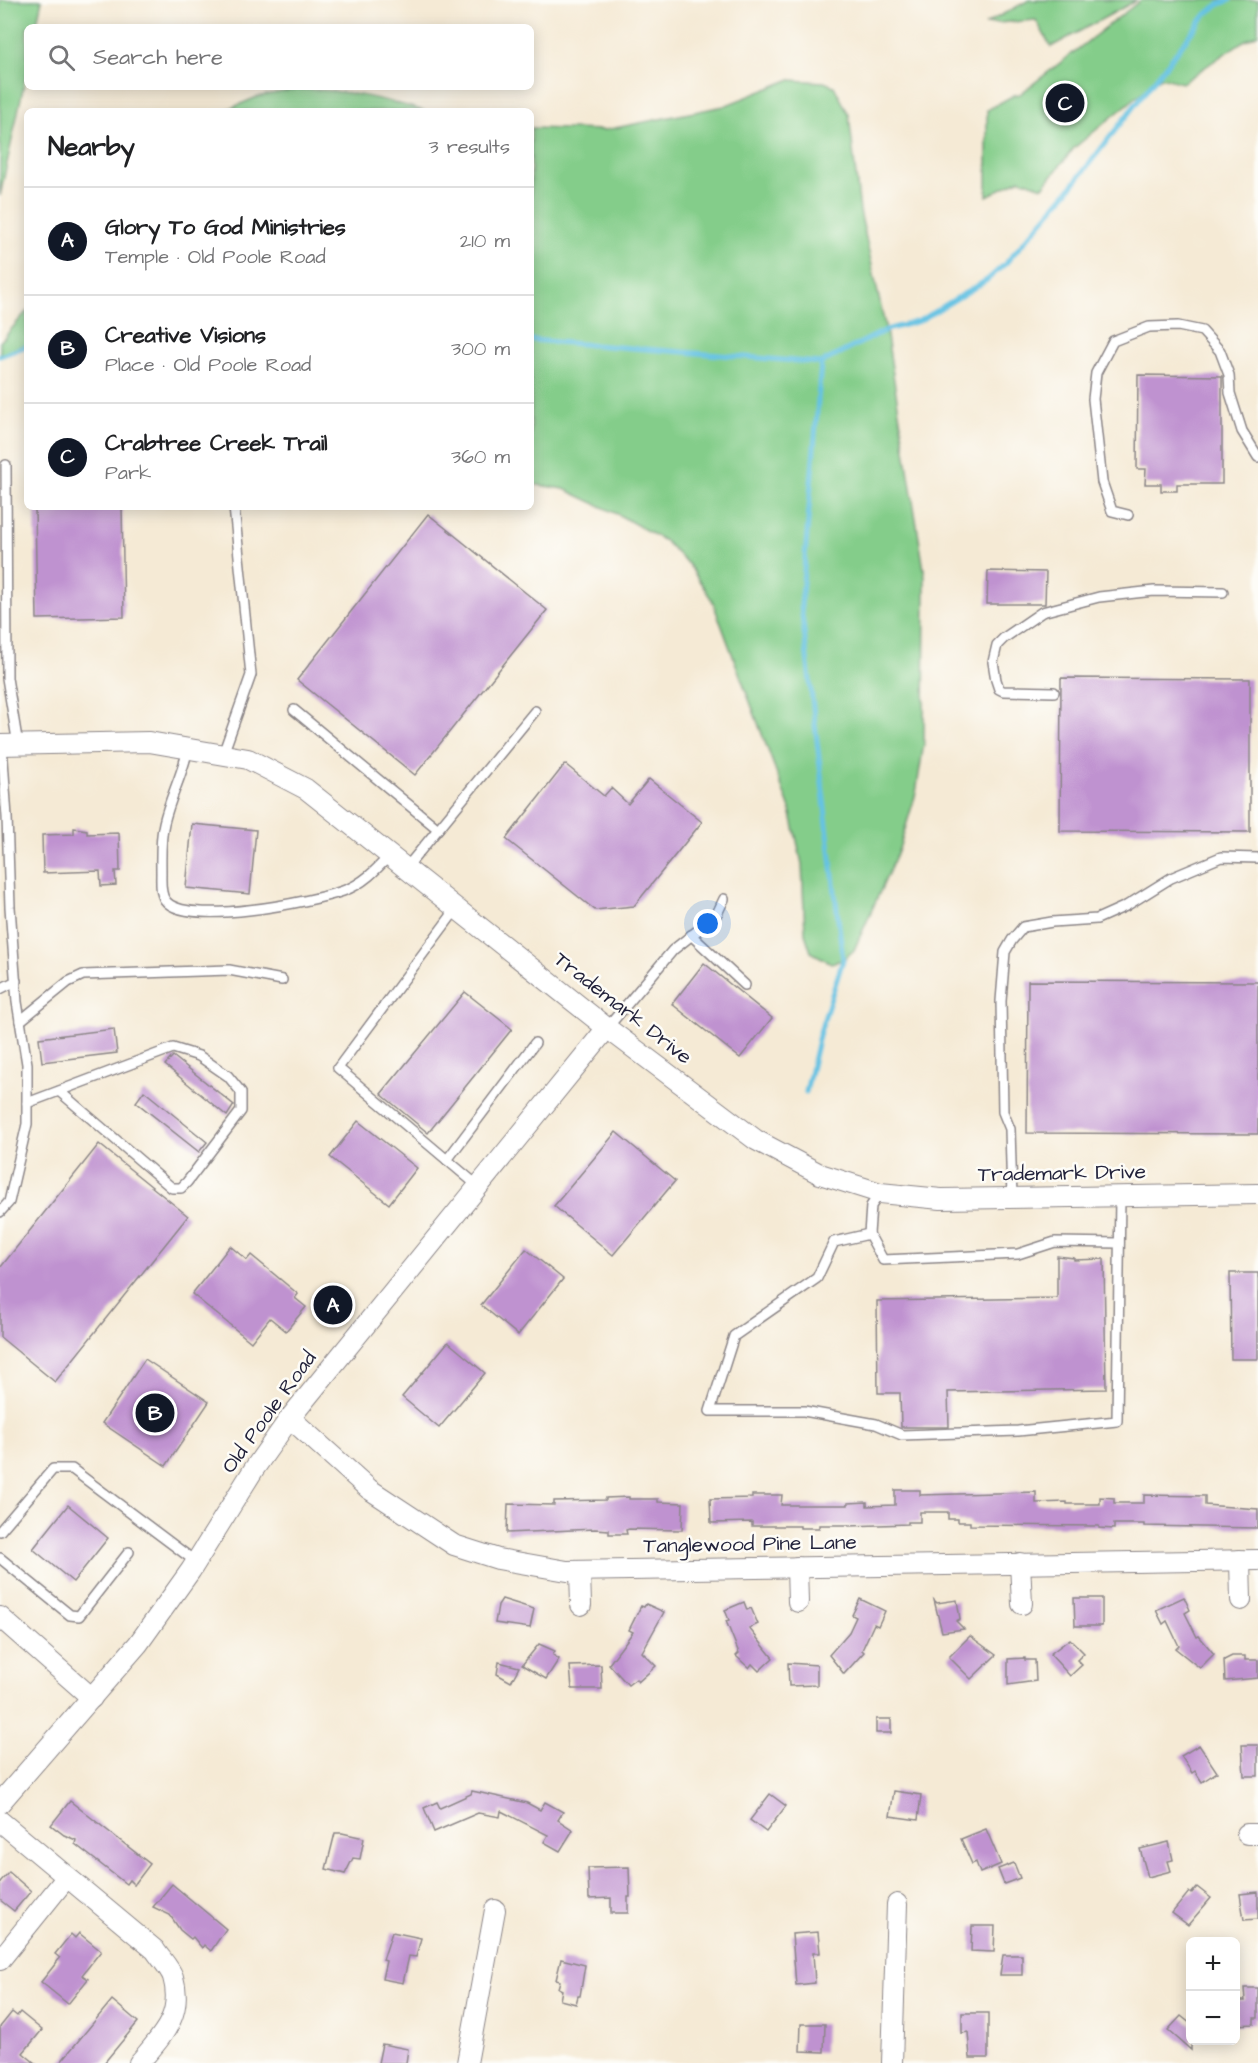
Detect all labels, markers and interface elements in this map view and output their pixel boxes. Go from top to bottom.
search box [24,24,534,90]
icon: search [45,41,78,74]
text: Search here [93,42,223,73]
pin: C [1046,80,1084,126]
text: Nearby [48,129,135,165]
text: 3 results [428,133,510,161]
text: Glory To God Ministries [105,212,346,243]
text: A [61,227,74,255]
text: 210 m [460,227,510,255]
text: Temple · Old Poole Road [105,243,326,271]
text: Creative Visions [105,320,266,351]
text: B [60,335,75,363]
text: 300 m [451,335,510,363]
text: Place · Old Poole Road [105,351,311,379]
text: Crabtree Creek Trail [105,428,328,459]
text: C [60,443,75,471]
text: 360 m [451,443,510,471]
text: Park [105,459,151,487]
your location [693,909,722,938]
street label: Trademark Drive [548,945,698,1071]
street label: Trademark Drive [978,1157,1146,1189]
pin: A [314,1282,352,1328]
street label: Old Poole Road [215,1345,323,1479]
pin: B [136,1390,174,1436]
street label: Tanglewood Pine Lane [643,1528,857,1562]
map controls [1186,1937,1240,2045]
button: + [1186,1937,1240,1991]
button: − [1186,1991,1240,2045]

